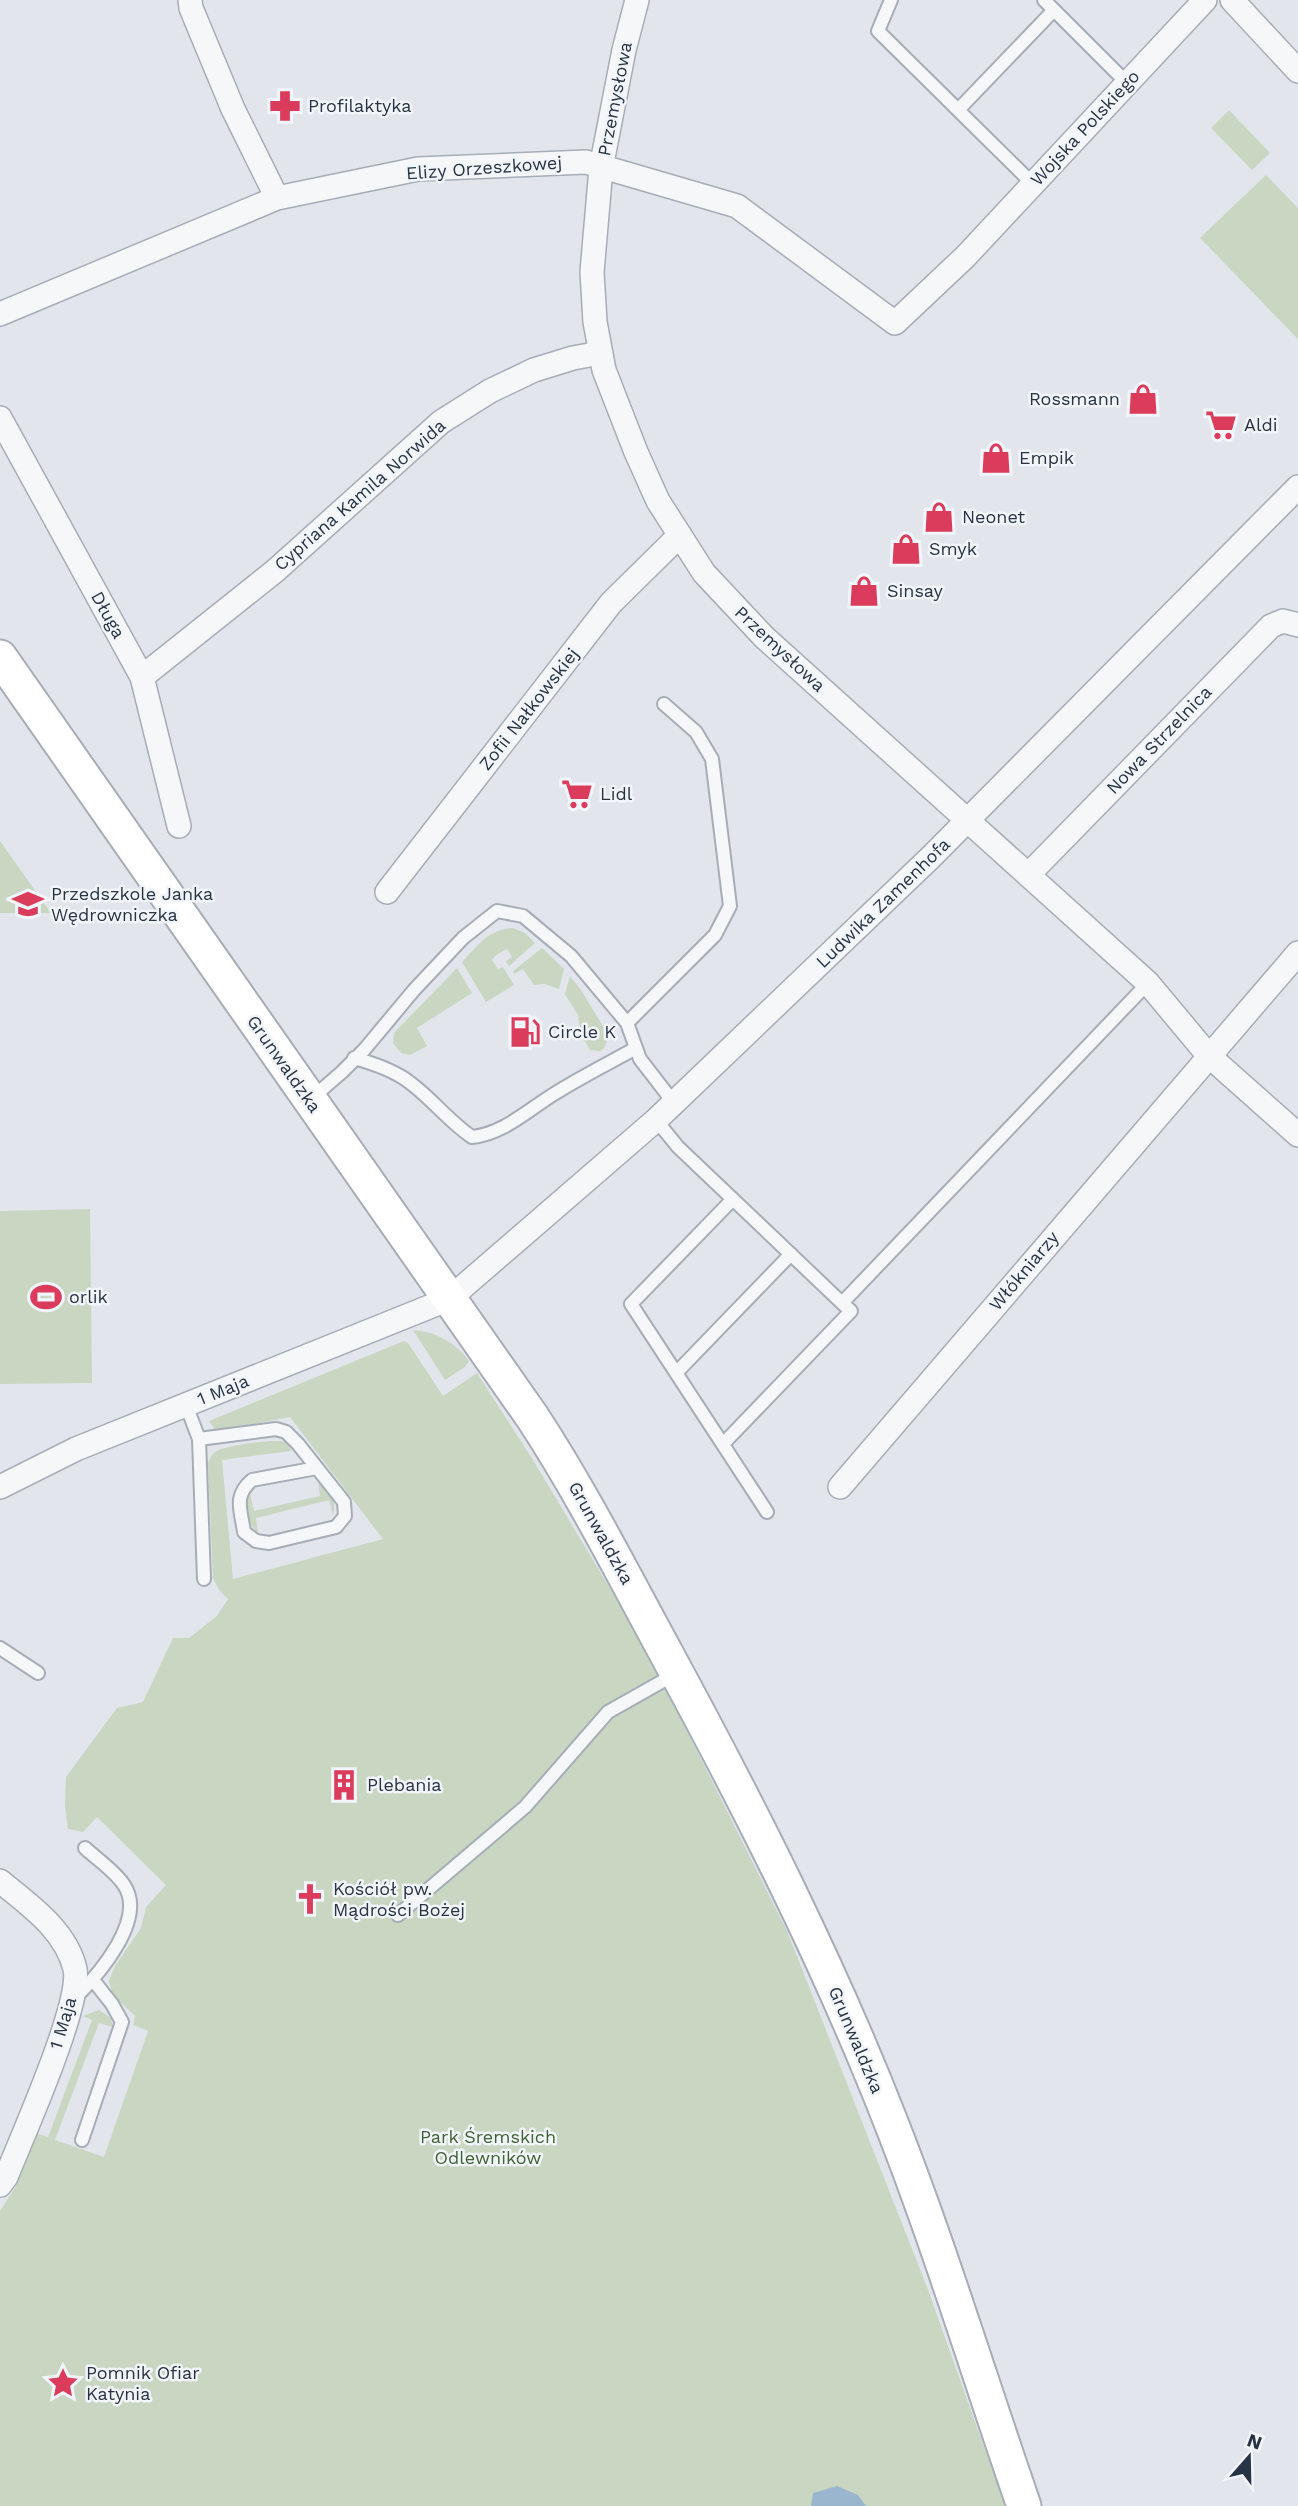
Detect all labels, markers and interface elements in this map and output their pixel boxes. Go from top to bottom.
street label: Przemysłowa [593,40,636,158]
street label: Wojska Polskiego [1026,66,1143,190]
pharmacy icon: Profilaktyka [268,89,302,123]
place label: Profilaktyka [308,95,411,116]
street label: Elizy Orzeszkowej [405,152,563,183]
shop icon: Rossmann [1126,382,1160,416]
place label: Rossmann [1029,388,1120,409]
supermarket icon: Aldi [1204,408,1238,442]
place label: Aldi [1244,414,1277,435]
street label: Cypriana Kamila Norwida [270,415,450,575]
shop icon: Empik [979,441,1013,475]
place label: Empik [1019,447,1074,468]
shop icon: Neonet [922,500,956,534]
place label: Neonet [962,506,1026,527]
shop icon: Smyk [889,532,923,566]
place label: Smyk [929,538,977,559]
shop icon: Sinsay [847,574,881,608]
place label: Sinsay [887,580,944,601]
street label: Długa [87,588,130,642]
street label: Przemysłowa [731,601,830,696]
street label: Zofii Nałkowskiej [474,643,583,774]
street label: Nowa Strzelnica [1102,681,1216,798]
supermarket icon: Lidl [560,777,594,811]
place label: Lidl [600,783,633,804]
street label: Ludwika Zamenhofa [812,833,954,972]
place label: Przedszkole Janka Wędrowniczka [51,883,213,925]
school or university icon: Przedszkole Janka Wędrowniczka [11,887,45,921]
street label: Grunwaldzka [243,1011,326,1116]
fuel station icon: Circle K [508,1015,542,1049]
place label: Circle K [548,1021,616,1042]
street label: Włókniarzy [984,1226,1063,1315]
sports icon: orlik [29,1280,63,1314]
place label: orlik [69,1286,108,1307]
street label: 1 Maja [194,1370,252,1409]
street label: Grunwaldzka [565,1478,638,1588]
building icon: Plebania [327,1768,361,1802]
place label: Plebania [367,1774,441,1795]
place label: Kościół pw. Mądrości Bożej [333,1878,465,1920]
church icon: Kościół pw. Mądrości Bożej [293,1882,327,1916]
street label: Grunwaldzka [824,1983,888,2096]
street label: 1 Maja [45,1994,80,2052]
park label: Park Śremskich Odlewników [420,2126,556,2168]
place label: Pomnik Ofiar Katynia [86,2362,200,2404]
place icon: Pomnik Ofiar Katynia [46,2366,80,2400]
north arrow [1214,2422,1284,2492]
text: N [1244,2428,1265,2455]

